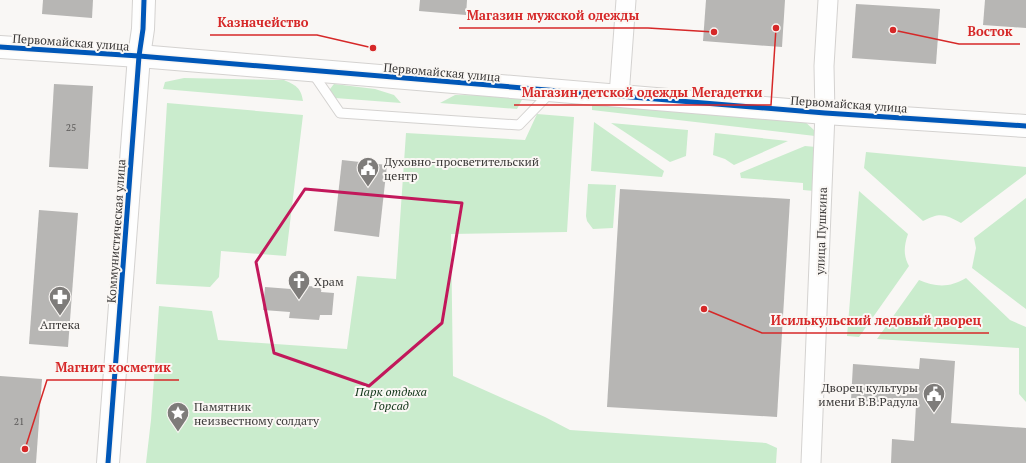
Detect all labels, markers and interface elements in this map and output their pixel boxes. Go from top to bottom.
callout: Магазин мужской одежды [459,3,648,28]
text: Магазин мужской одежды [467,6,639,24]
callout: Казначейство [210,10,317,35]
text: Казначейство [218,13,309,31]
callout: Восток [959,19,1020,44]
text: Восток [968,22,1013,40]
street label: Первомайская улица [12,30,130,54]
street label: Первомайская улица [383,59,501,85]
callout: Магазин детской одежды Мегадетки [514,80,771,105]
text: Магазин детской одежды Мегадетки [522,83,763,101]
street label: Первомайская улица [790,92,908,116]
house number: 25 [66,121,76,134]
place label: Духовно-просветительский центр [384,154,539,183]
public building icon: Духовно-просветительский центр [355,155,381,188]
street label: Коммунистическая улица [103,159,129,303]
street label: улица Пушкина [812,187,830,276]
church icon: Храм [286,268,312,301]
place label: Храм [314,274,344,289]
pharmacy icon: Аптека [47,284,73,317]
callout: Исилькульский ледовый дворец [762,308,989,333]
text: Исилькульский ледовый дворец [771,311,982,329]
place label: Аптека [40,317,80,332]
callout: Магнит косметик [47,355,179,380]
text: Магнит косметик [55,358,171,376]
place label: Дворец культуры имени В.В.Радула [818,380,918,409]
public building icon: Дворец культуры имени В.В.Радула [921,381,947,414]
park label: Парк отдыха Горсад [354,384,427,413]
place label: Памятник неизвестному солдату [194,399,320,428]
place icon: Памятник неизвестному солдату [165,400,191,433]
house number: 21 [14,415,24,428]

